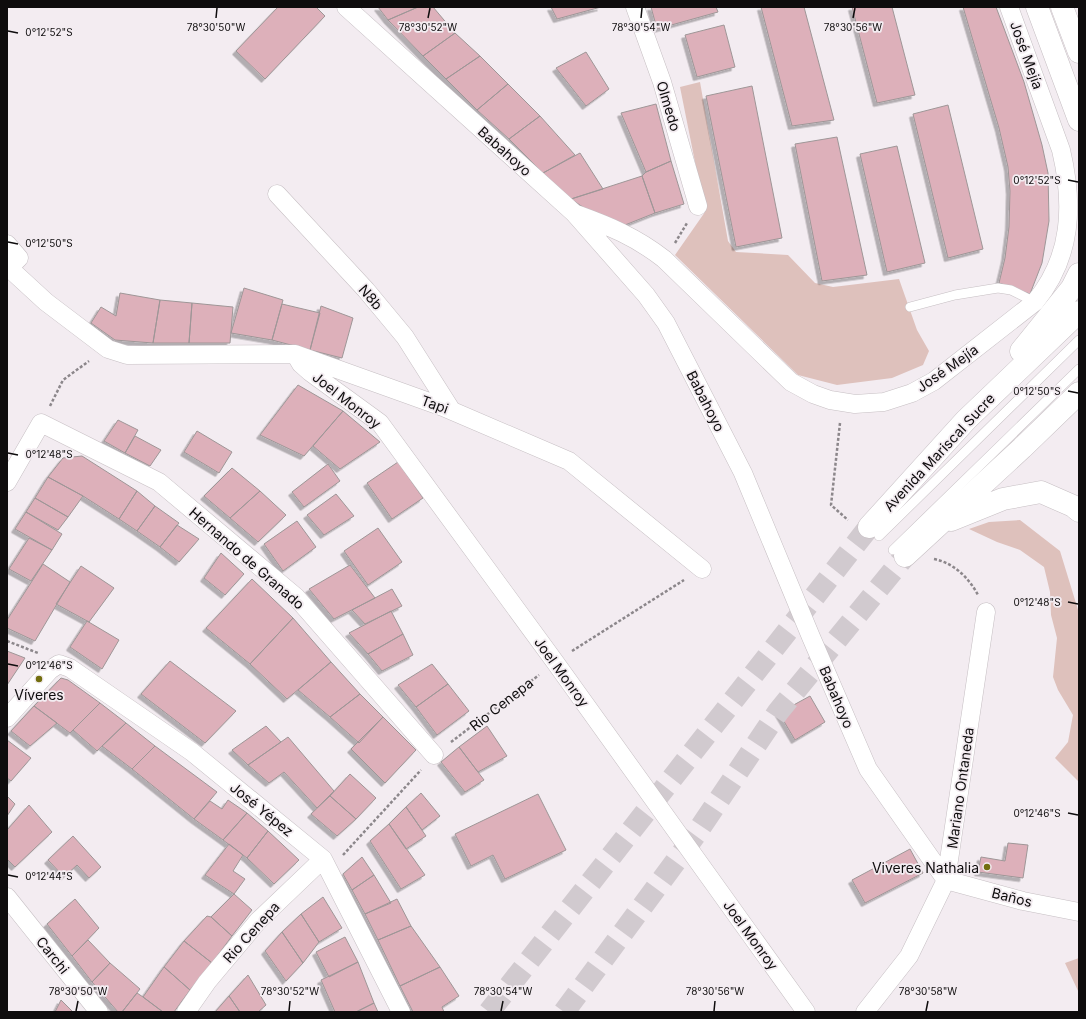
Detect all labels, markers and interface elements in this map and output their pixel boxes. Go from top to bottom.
street label: José Mejía [1007,19,1047,91]
text: 78°30'50"W [187,21,245,33]
text: 78°30'52"W [399,21,457,33]
text: 78°30'54"W [612,21,670,33]
text: 78°30'56"W [824,21,882,33]
text: 0°12'52"S [25,26,73,38]
street label: Olmedo [653,79,685,133]
street label: Babahoyo [475,123,535,179]
text: 0°12'52"S [1013,174,1061,186]
text: 0°12'50"S [25,237,73,249]
street label: N8b [355,281,387,313]
street label: José Mejía [913,341,981,395]
street label: Joel Monroy [309,368,385,432]
street label: Babahoyo [683,368,729,434]
text: 0°12'50"S [1013,385,1061,397]
street label: Avenida Mariscal Sucre [880,390,998,514]
street label: Tapi [419,391,451,417]
text: 0°12'48"S [25,448,73,460]
street label: Hernando de Granado [186,503,308,613]
text: 0°12'48"S [1013,596,1061,608]
street label: Joel Monroy [531,634,593,710]
text: 0°12'46"S [25,659,73,671]
street label: Babahoyo [816,663,858,731]
marker: Víveres [34,674,44,684]
street label: Rio Cenepa [466,674,536,734]
place label: Víveres [14,686,64,703]
street label: Mariano Ontaneda [943,726,977,850]
street label: José Yépez [227,778,297,840]
text: 0°12'46"S [1013,807,1061,819]
place label: Viveres Nathalia [872,859,979,876]
marker: Viveres Nathalia [982,862,992,872]
text: 0°12'44"S [25,870,73,882]
street label: Baños [990,884,1034,910]
street label: Joel Monroy [720,897,782,973]
street label: Rio Cenepa [219,898,283,966]
street label: Carchi [33,933,73,977]
text: 78°30'50"W [49,985,107,997]
text: 78°30'52"W [261,985,319,997]
text: 78°30'54"W [474,985,532,997]
text: 78°30'56"W [686,985,744,997]
text: 78°30'58"W [899,985,957,997]

